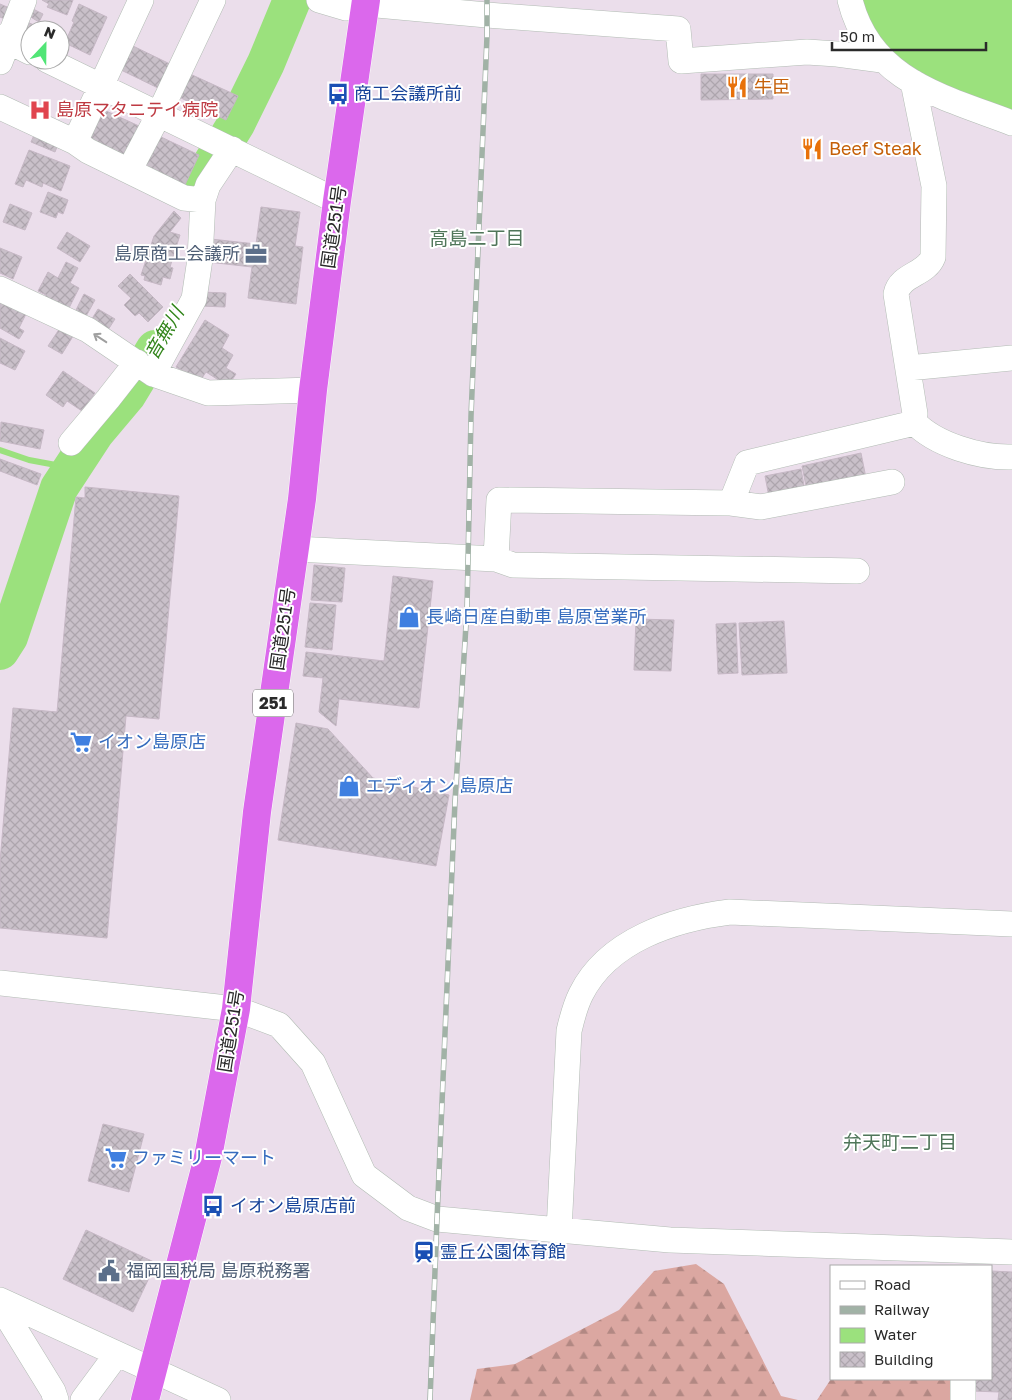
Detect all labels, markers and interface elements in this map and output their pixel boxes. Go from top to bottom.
north arrow [20,20,70,70]
scale bar [832,20,986,52]
text: N [42,23,58,42]
text: 50 m [840,27,875,45]
restaurant icon: 牛臣 [724,74,750,100]
place label: 牛臣 [754,75,790,97]
bus stop icon: 商工会議所前 [325,81,351,107]
place label: 商工会議所前 [354,82,462,104]
hospital icon: 島原マタニテイ病院 [27,97,53,123]
place label: 島原マタニテイ病院 [56,98,218,120]
restaurant icon: Beef Steak [799,136,825,162]
place label: Beef Steak [829,137,922,159]
street label: 国道251号 [316,184,350,270]
district label: 高島二丁目 [429,226,525,249]
office icon: 島原商工会議所 [243,241,269,267]
place label: 島原商工会議所 [114,242,240,264]
water label: 音無川 [139,301,189,363]
one-way arrow [94,333,108,343]
street label: 国道251号 [265,586,299,672]
shop icon: 長崎日産自動車 島原営業所 [396,604,422,630]
place label: 長崎日産自動車 島原営業所 [426,605,647,627]
road number: 251 [253,690,293,716]
supermarket icon: イオン島原店 [68,729,94,755]
place label: イオン島原店 [98,730,206,752]
shop icon: エディオン 島原店 [336,773,362,799]
place label: エディオン 島原店 [366,774,513,796]
street label: 国道251号 [213,988,247,1074]
district label: 弁天町二丁目 [843,1130,957,1153]
supermarket icon: ファミリーマート [103,1145,129,1171]
place label: ファミリーマート [132,1146,276,1168]
bus stop icon: イオン島原店前 [200,1193,226,1219]
place label: イオン島原店前 [230,1194,356,1216]
station icon: 霊丘公園体育館 [411,1239,437,1265]
place label: 霊丘公園体育館 [440,1240,566,1262]
public building icon: 福岡国税局 島原税務署 [96,1258,122,1284]
place label: 福岡国税局 島原税務署 [126,1259,311,1281]
legend [830,1265,992,1380]
text: Road [874,1275,911,1293]
text: Railway [874,1300,930,1318]
text: Water [874,1325,917,1343]
text: Building [874,1350,934,1368]

